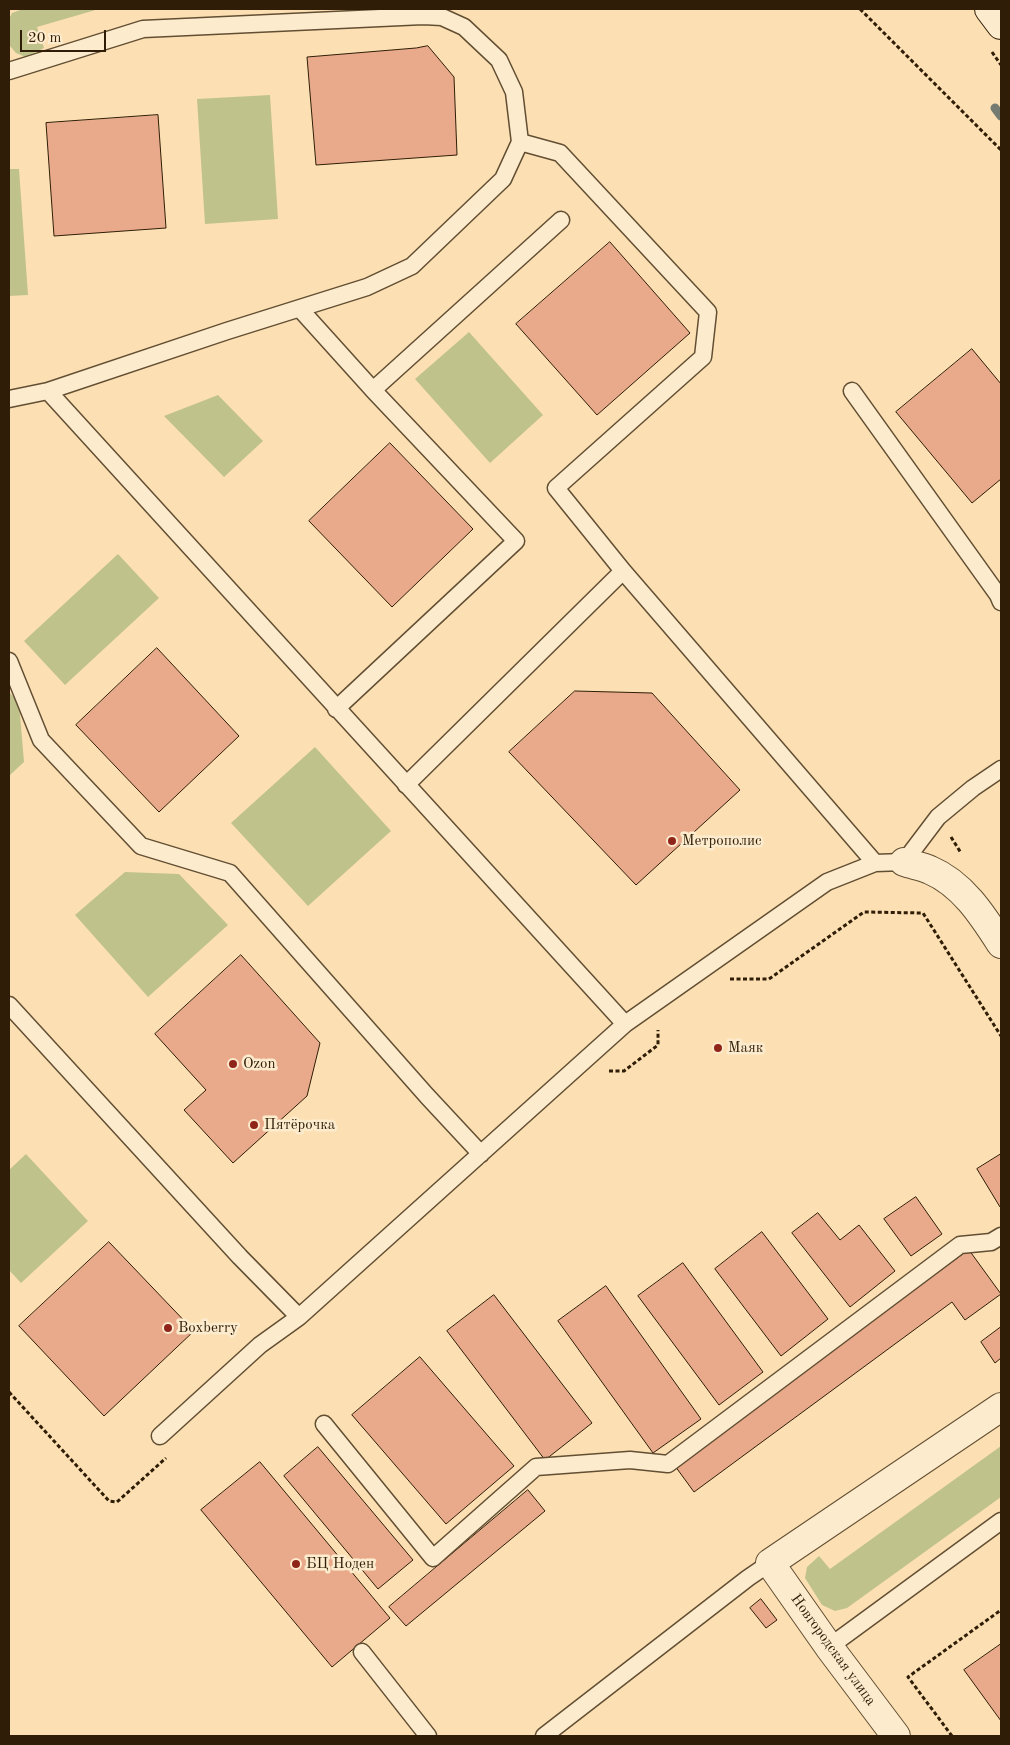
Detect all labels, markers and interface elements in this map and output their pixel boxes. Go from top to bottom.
scale bar [22,20,109,52]
text: 20 m [28,31,62,46]
place label: Метрополис [682,832,762,850]
marker: Метрополис [666,835,678,847]
place label: Маяк [728,1039,763,1057]
marker: Маяк [712,1042,724,1054]
place label: Ozon [243,1055,276,1073]
marker: Ozon [227,1058,239,1070]
place label: Пятёрочка [264,1116,335,1134]
marker: Пятёрочка [248,1119,260,1131]
place label: Boxberry [178,1319,238,1337]
marker: Boxberry [162,1322,174,1334]
place label: БЦ Ноден [306,1555,374,1573]
marker: БЦ Ноден [290,1558,302,1570]
street label: Новгородская улица [786,1591,880,1709]

